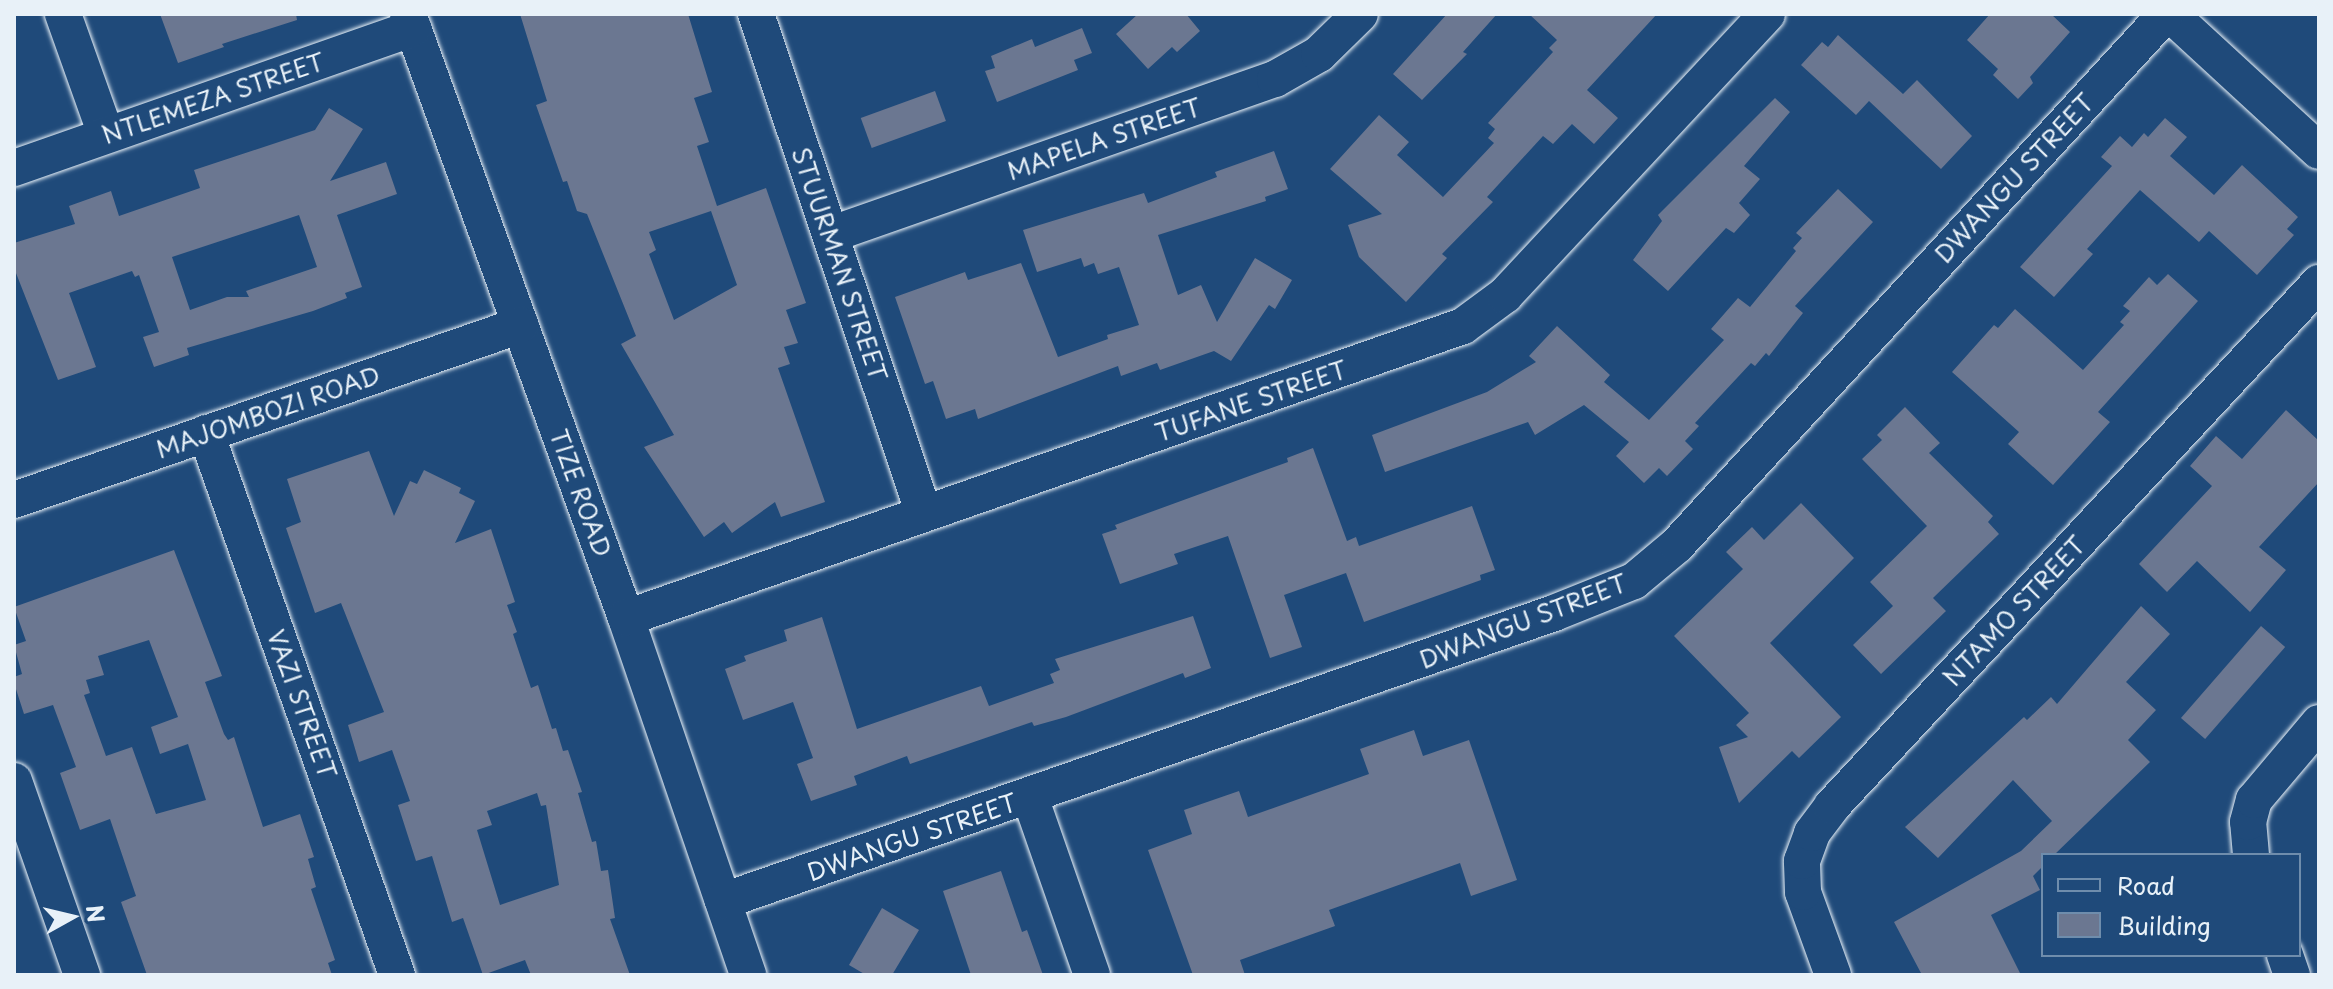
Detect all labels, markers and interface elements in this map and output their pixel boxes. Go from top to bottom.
street label: NTLEMEZA STREET [96,46,330,150]
street label: DWANGU STREET [1928,87,2100,269]
street label: MAPELA STREET [1002,92,1206,186]
street label: STUURMAN STREET [786,143,894,385]
street label: TUFANE STREET [1151,354,1351,448]
street label: MAJOMBOZI ROAD [152,360,384,464]
street label: TIZE ROAD [544,425,618,561]
street label: NTAMO STREET [1936,529,2092,693]
street label: DWANGU STREET [1414,568,1632,674]
street label: VAZI STREET [261,625,343,783]
street label: DWANGU STREET [802,787,1022,887]
legend [2041,853,2301,957]
text: Road [2117,867,2175,903]
north arrow [32,877,112,957]
text: N [79,903,114,925]
text: Building [2117,907,2211,943]

